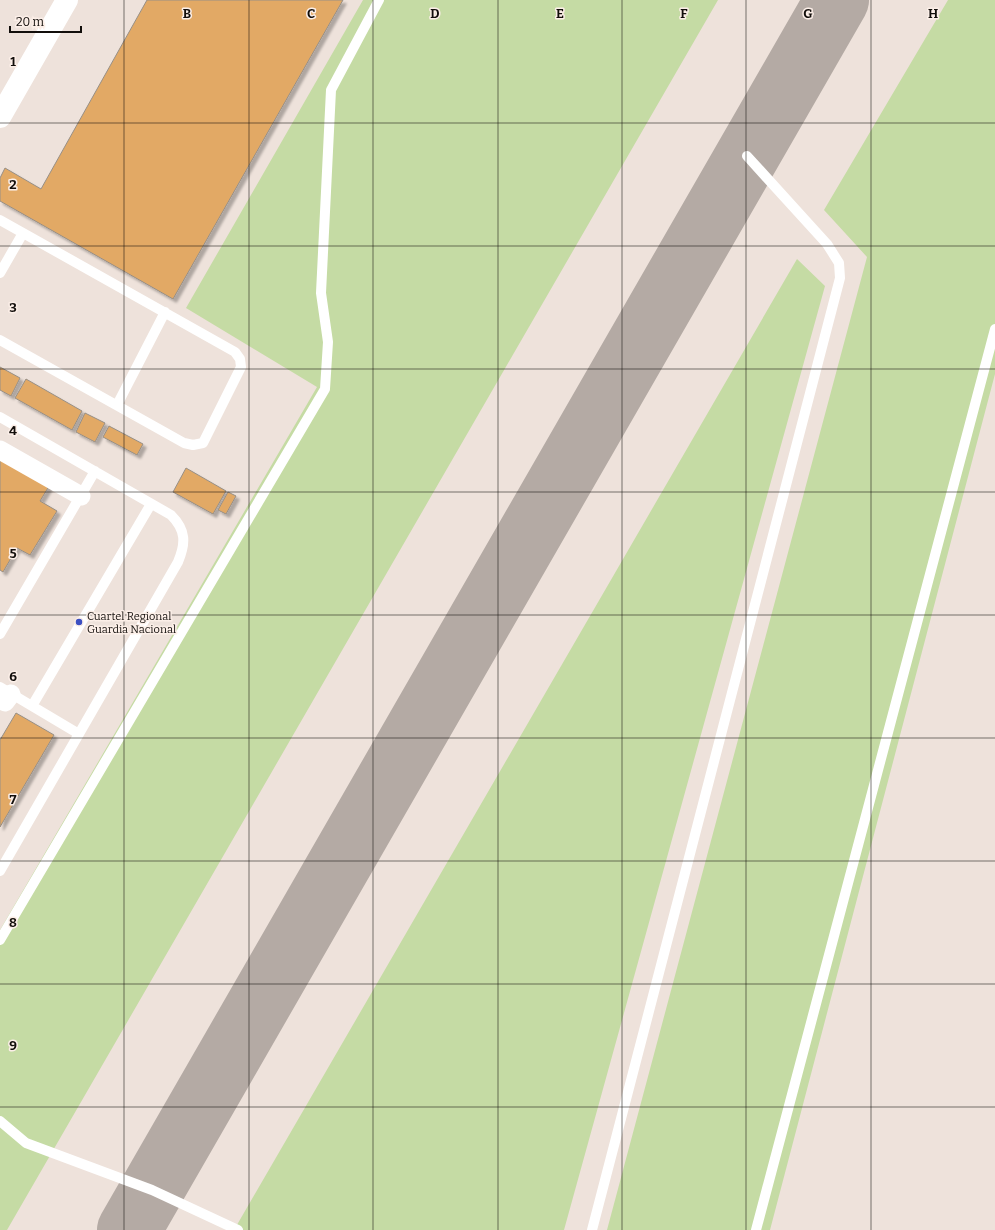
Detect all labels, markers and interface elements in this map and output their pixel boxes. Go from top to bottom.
text: B [183,6,191,21]
text: C [307,6,315,21]
text: D [430,6,440,21]
text: E [556,6,564,21]
text: F [680,6,688,21]
text: G [803,6,813,21]
text: H [928,6,938,21]
scale bar [10,8,81,34]
text: 20 m [16,15,45,29]
text: 1 [10,54,16,69]
text: 2 [9,177,17,192]
text: 3 [9,300,17,315]
text: 4 [9,423,17,438]
text: 5 [9,546,17,561]
place label: Cuartel Regional Guardia Nacional [87,610,176,636]
marker: Cuartel Regional Guardia Nacional [74,617,84,627]
text: 6 [9,669,17,684]
text: 7 [10,792,17,807]
text: 8 [9,915,17,930]
text: 9 [9,1038,17,1053]

